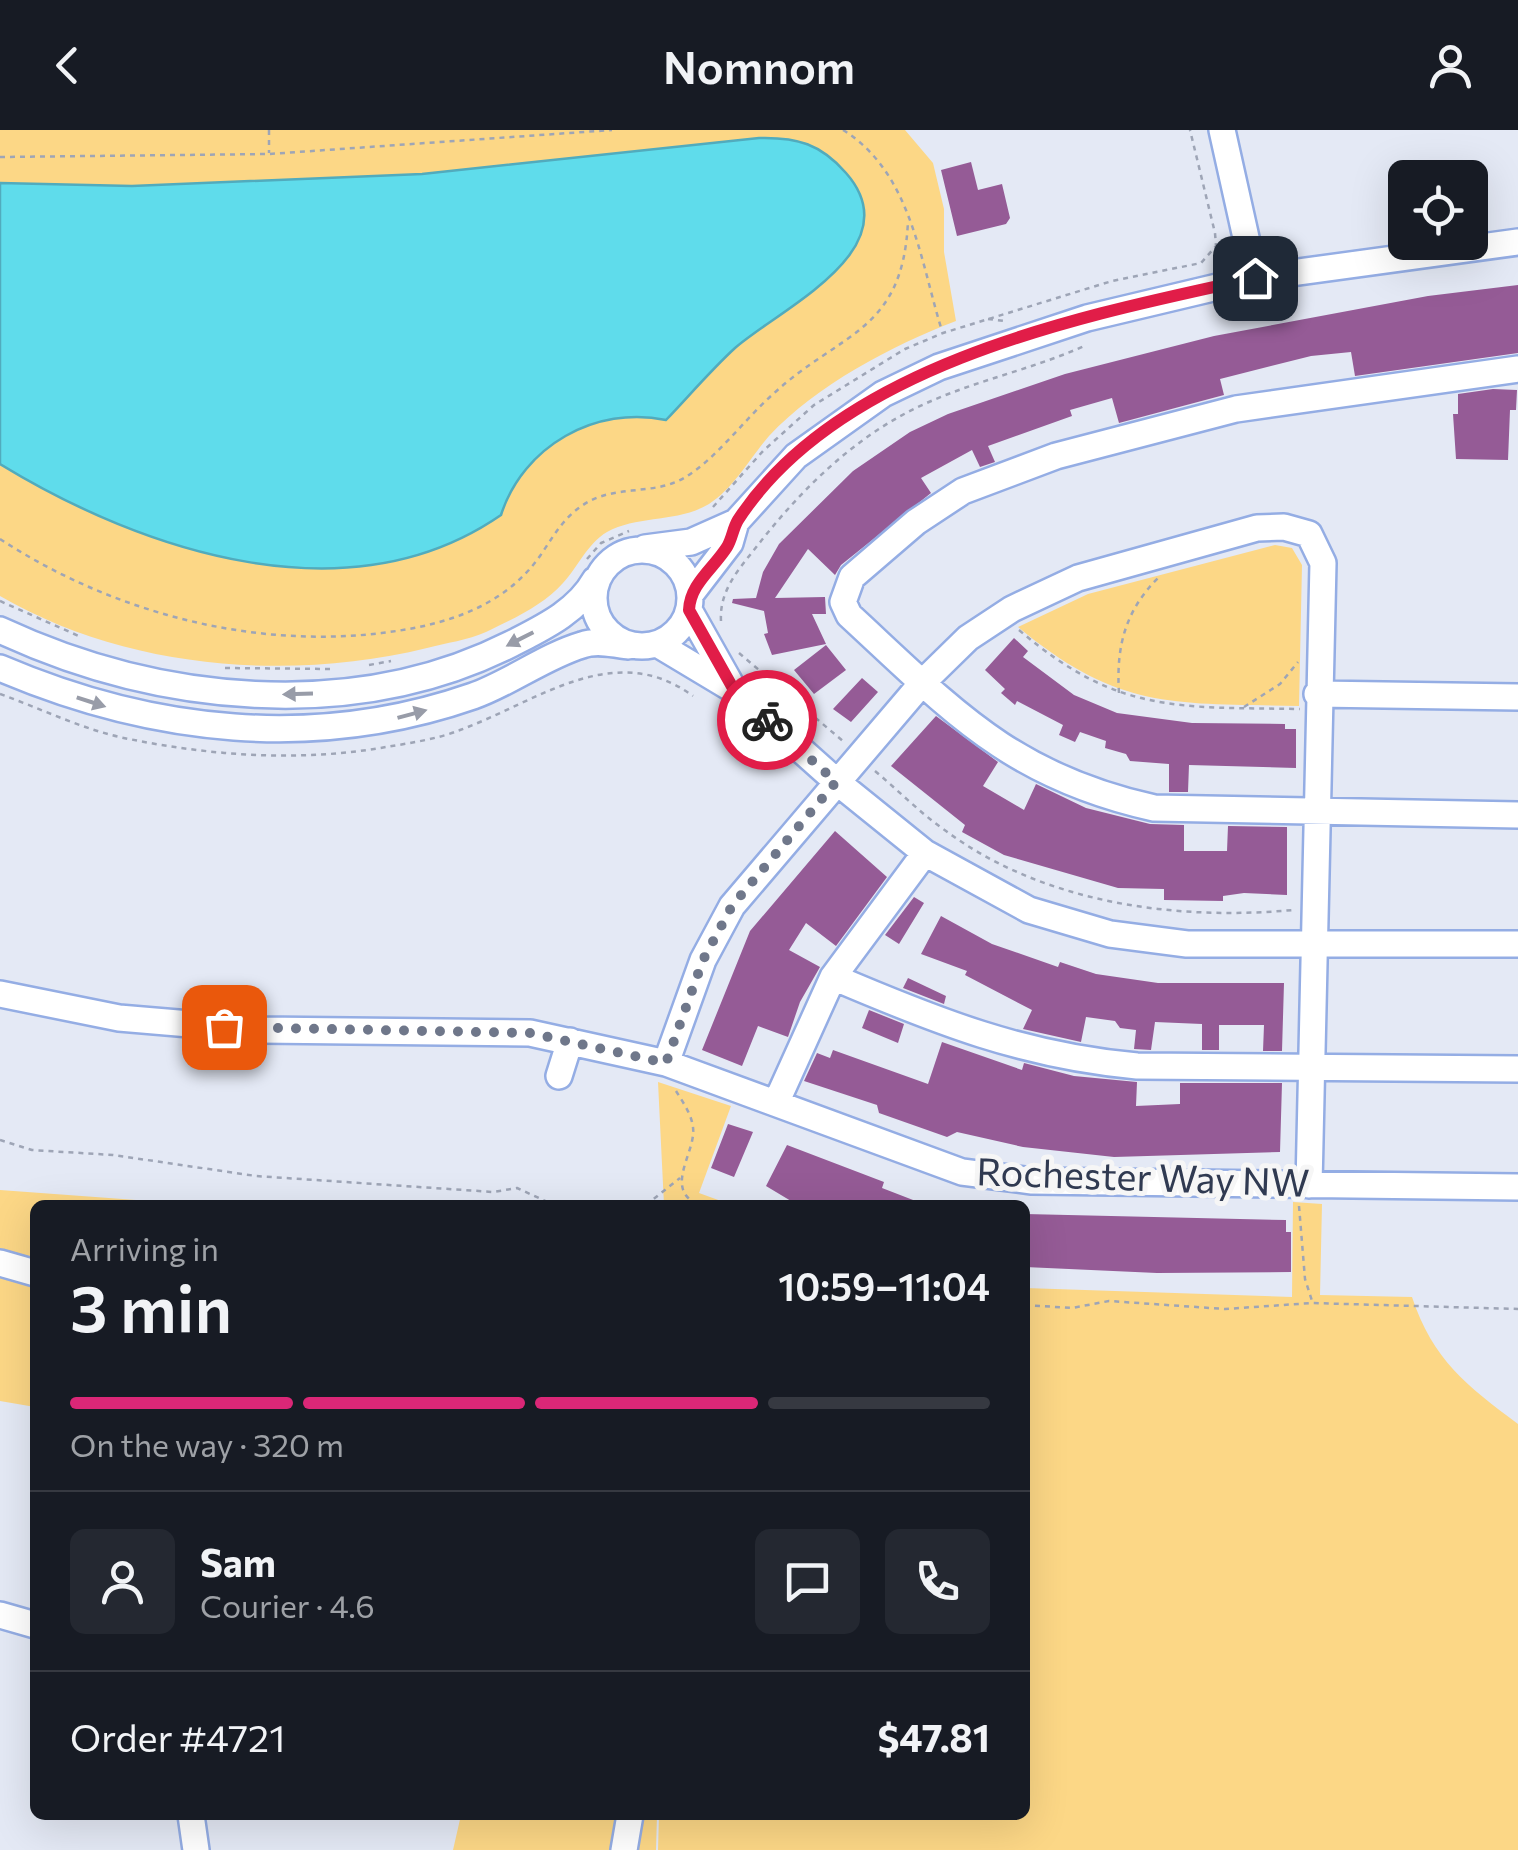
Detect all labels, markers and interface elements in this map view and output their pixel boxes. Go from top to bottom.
icon: back [40,38,95,93]
text: Nomnom [663,38,855,93]
icon: person [1423,38,1478,93]
map controls [1388,160,1488,260]
button: locate [1388,160,1488,260]
pin [1213,236,1298,321]
icon: home [1228,251,1283,306]
one-way arrow [505,630,534,647]
courier [717,670,817,770]
one-way arrow [282,686,314,702]
icon: bike [740,693,795,748]
one-way arrow [77,695,107,710]
one-way arrow [397,706,428,722]
pin [182,985,267,1070]
icon: bag [197,1000,252,1055]
street label: Rochester Way NW [976,1146,1310,1205]
text: Arriving in [70,1228,219,1268]
text: 10:59–11:04 [778,1262,990,1309]
text: 3 min [70,1266,232,1345]
text: On the way · 320 m [70,1424,344,1464]
button: person [70,1529,175,1634]
button: chat [755,1529,860,1634]
button: phone [885,1529,990,1634]
text: Sam [200,1538,276,1585]
text: Courier · 4.6 [200,1585,375,1625]
text: Order #4721 [70,1713,285,1760]
text: $47.81 [877,1713,990,1760]

